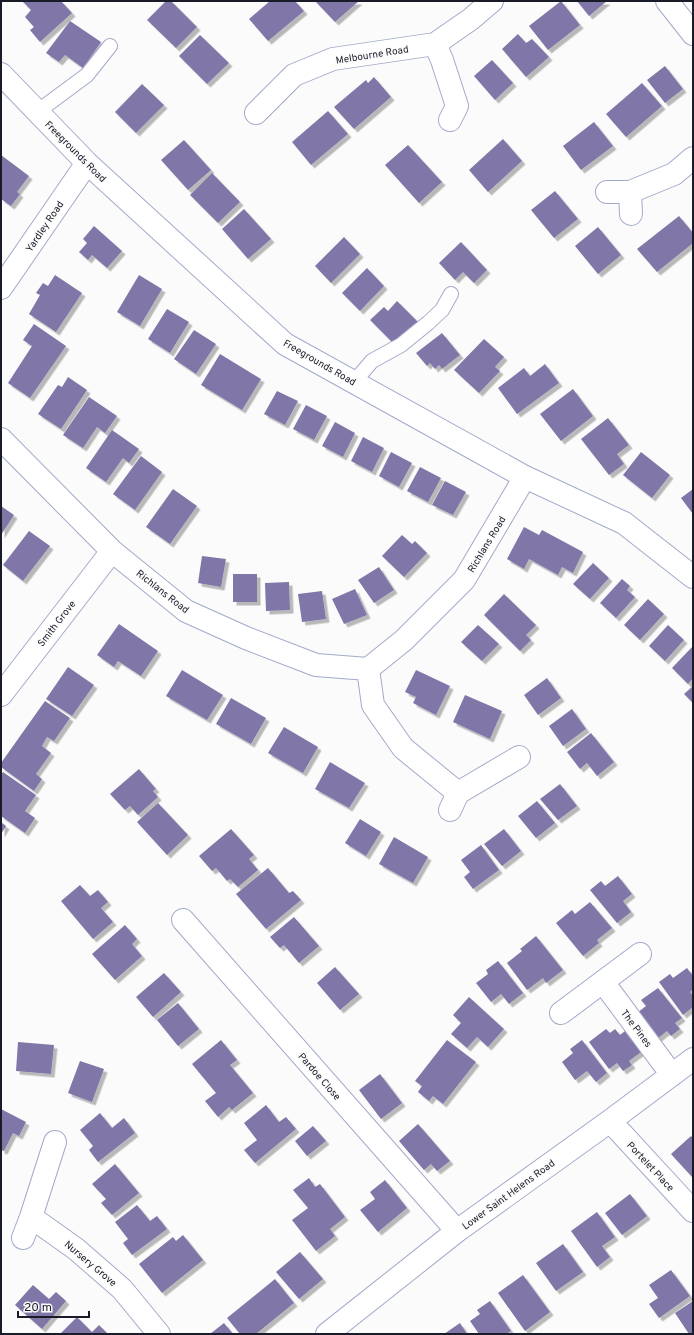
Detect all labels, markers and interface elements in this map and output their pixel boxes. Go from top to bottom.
street label: Melbourne Road [335,43,410,68]
street label: Freegrounds Road [41,119,108,186]
street label: Yardley Road [23,199,67,255]
street label: Freegrounds Road [281,337,358,389]
street label: Richlans Road [465,514,509,575]
street label: Richlans Road [133,567,191,617]
street label: Smith Grove [35,598,79,650]
street label: The Pines [617,1007,654,1051]
street label: Pardoe Close [295,1051,343,1103]
street label: Portelet Place [623,1139,676,1195]
street label: Lower Saint Helens Road [460,1157,558,1233]
street label: Nursery Grove [61,1238,119,1290]
scale bar [18,1293,89,1319]
text: 20 m [24,1300,52,1316]

